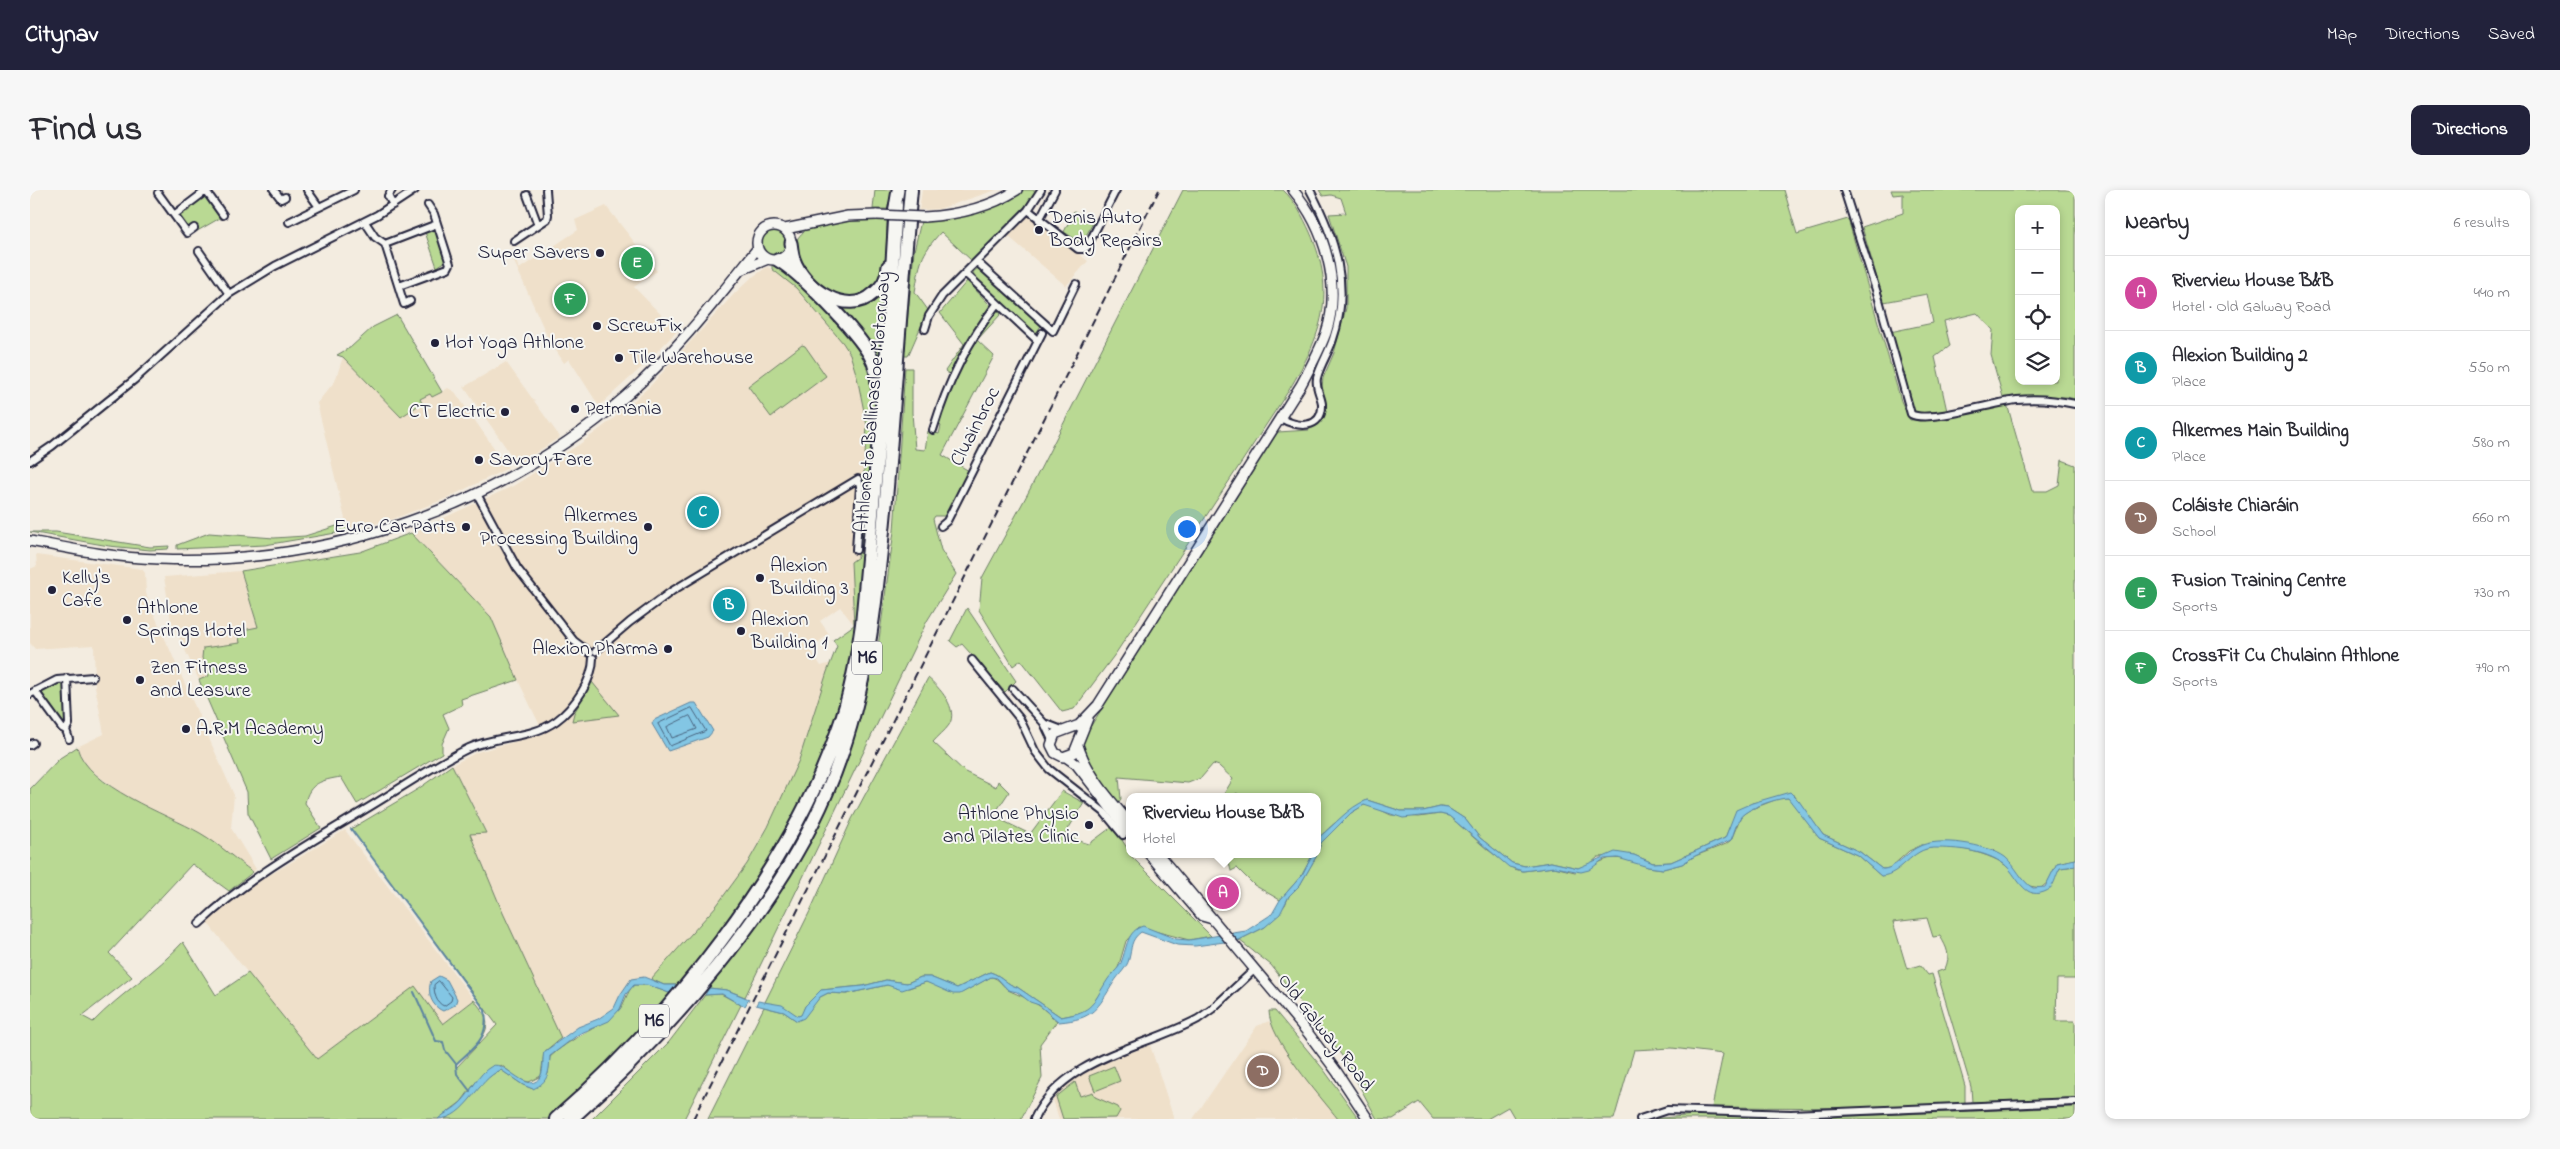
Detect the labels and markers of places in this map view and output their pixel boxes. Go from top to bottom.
place label: Denis Auto Body Repairs [1048,204,1162,256]
marker: Denis Auto Body Repairs [1033,224,1045,236]
place label: Super Savers [477,239,590,268]
pin: E [621,244,653,282]
marker: Super Savers [594,247,606,259]
pin: F [554,280,586,318]
place label: ScrewFix [607,312,683,341]
marker: ScrewFix [591,320,603,332]
place label: Hot Yoga Athlone [445,329,584,359]
marker: Hot Yoga Athlone [429,337,441,349]
place label: Tile Warehouse [629,344,753,373]
marker: Tile Warehouse [613,352,625,364]
place label: Petmania [585,395,662,424]
place label: CT Electric [409,398,495,427]
marker: Petmania [569,403,581,415]
marker: CT Electric [499,406,511,418]
place label: Savory Fare [489,446,592,475]
marker: Savory Fare [473,454,485,466]
pin: C [687,493,719,531]
place label: Alkermes Processing Building [480,502,638,555]
place label: Euro Car Parts [334,513,456,542]
marker: Euro Car Parts [460,521,472,533]
marker: Alkermes Processing Building [642,521,654,533]
place label: Alexion Building 3 [769,552,849,605]
place label: Kelly's Cafe [62,564,111,616]
marker: Alexion Building 3 [754,572,766,584]
marker: Kelly's Cafe [46,584,58,596]
pin: B [713,586,745,624]
place label: Athlone Springs Hotel [137,594,246,647]
place label: Alexion Building 1 [750,606,828,659]
marker: Athlone Springs Hotel [121,614,133,626]
marker: Alexion Building 1 [735,625,747,637]
place label: Alexion Pharma [532,635,658,664]
marker: Alexion Pharma [662,643,674,655]
place label: Zen Fitness and Leasure [150,654,251,706]
marker: Zen Fitness and Leasure [134,674,146,686]
place label: A.R.M Academy [196,715,324,744]
marker: A.R.M Academy [180,723,192,735]
place label: Athlone Physio and Pilates Clinic [943,800,1079,852]
marker: Athlone Physio and Pilates Clinic [1083,819,1095,831]
pin: A [1207,874,1239,912]
pin: D [1247,1052,1279,1090]

